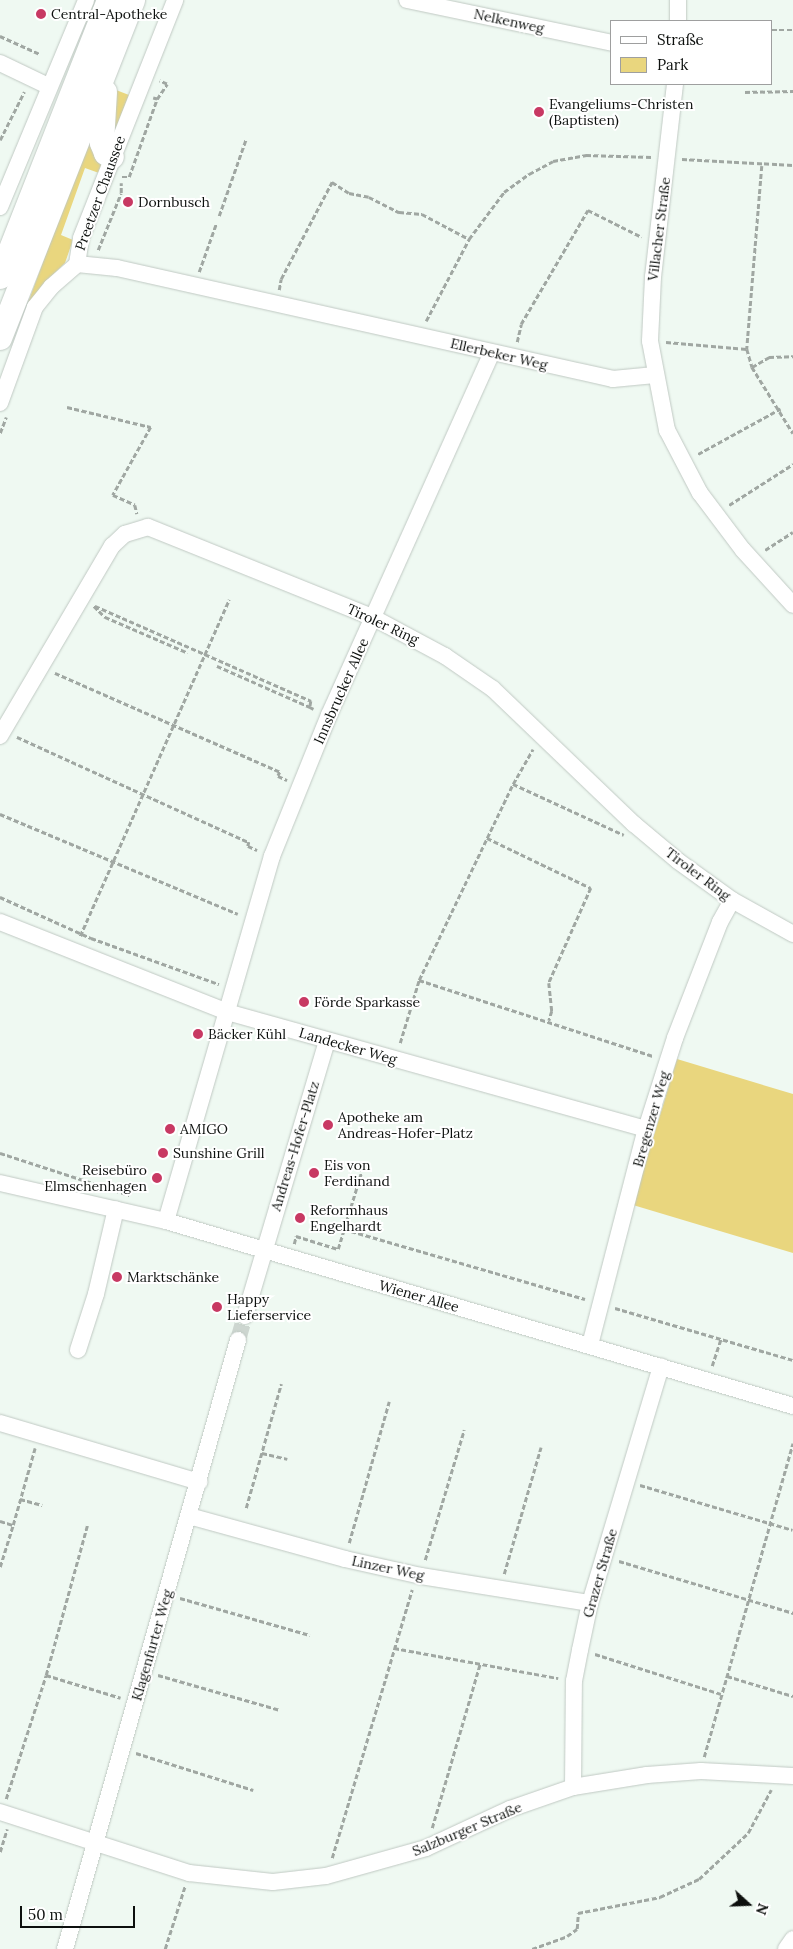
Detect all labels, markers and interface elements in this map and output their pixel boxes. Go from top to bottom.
street label: Nelkenweg [472,5,546,37]
place label: Central-Apotheke [51,6,167,22]
marker: Central-Apotheke [35,8,47,20]
legend [610,20,773,85]
text: Straße [657,30,704,49]
text: Park [657,55,688,74]
place label: Evangeliums-Christen (Baptisten) [549,96,694,128]
marker: Evangeliums-Christen (Baptisten) [533,106,545,118]
street label: Preetzer Chaussee [71,133,129,253]
street label: Villacher Straße [644,176,674,282]
place label: Dornbusch [138,194,210,210]
marker: Dornbusch [122,196,134,208]
street label: Ellerbeker Weg [449,335,549,373]
street label: Tiroler Ring [344,600,422,648]
street label: Innsbrucker Allee [310,635,372,747]
street label: Tiroler Ring [662,844,734,904]
place label: Förde Sparkasse [314,994,420,1010]
marker: Förde Sparkasse [298,996,310,1008]
street label: Landecker Weg [297,1024,399,1068]
place label: Bäcker Kühl [208,1026,286,1042]
marker: Bäcker Kühl [192,1028,204,1040]
street label: Bregenzer Weg [629,1069,673,1169]
street label: Andreas-Hofer-Platz [267,1079,323,1213]
place label: Apotheke am Andreas-Hofer-Platz [338,1109,473,1142]
marker: Apotheke am Andreas-Hofer-Platz [322,1119,334,1131]
place label: AMIGO [180,1121,228,1137]
marker: AMIGO [164,1123,176,1135]
place label: Sunshine Grill [173,1145,265,1161]
marker: Sunshine Grill [157,1147,169,1159]
place label: Eis von Ferdinand [324,1157,390,1190]
place label: Reisebüro Elmschenhagen [44,1162,147,1194]
marker: Eis von Ferdinand [308,1167,320,1179]
marker: Reisebüro Elmschenhagen [151,1172,163,1184]
place label: Reformhaus Engelhardt [310,1202,388,1234]
marker: Reformhaus Engelhardt [294,1212,306,1224]
place label: Marktschänke [127,1269,219,1285]
marker: Marktschänke [111,1271,123,1283]
street label: Wiener Allee [377,1277,461,1315]
place label: Happy Lieferservice [227,1291,311,1324]
marker: Happy Lieferservice [211,1301,223,1313]
street label: Grazer Straße [579,1527,621,1619]
street label: Linzer Weg [350,1552,426,1584]
street label: Klagenfurter Weg [128,1587,176,1703]
street label: Salzburger Straße [410,1798,524,1860]
north arrow [723,1879,773,1929]
scale bar [22,1896,138,1928]
text: N [752,1901,772,1917]
text: 50 m [28,1905,63,1924]

